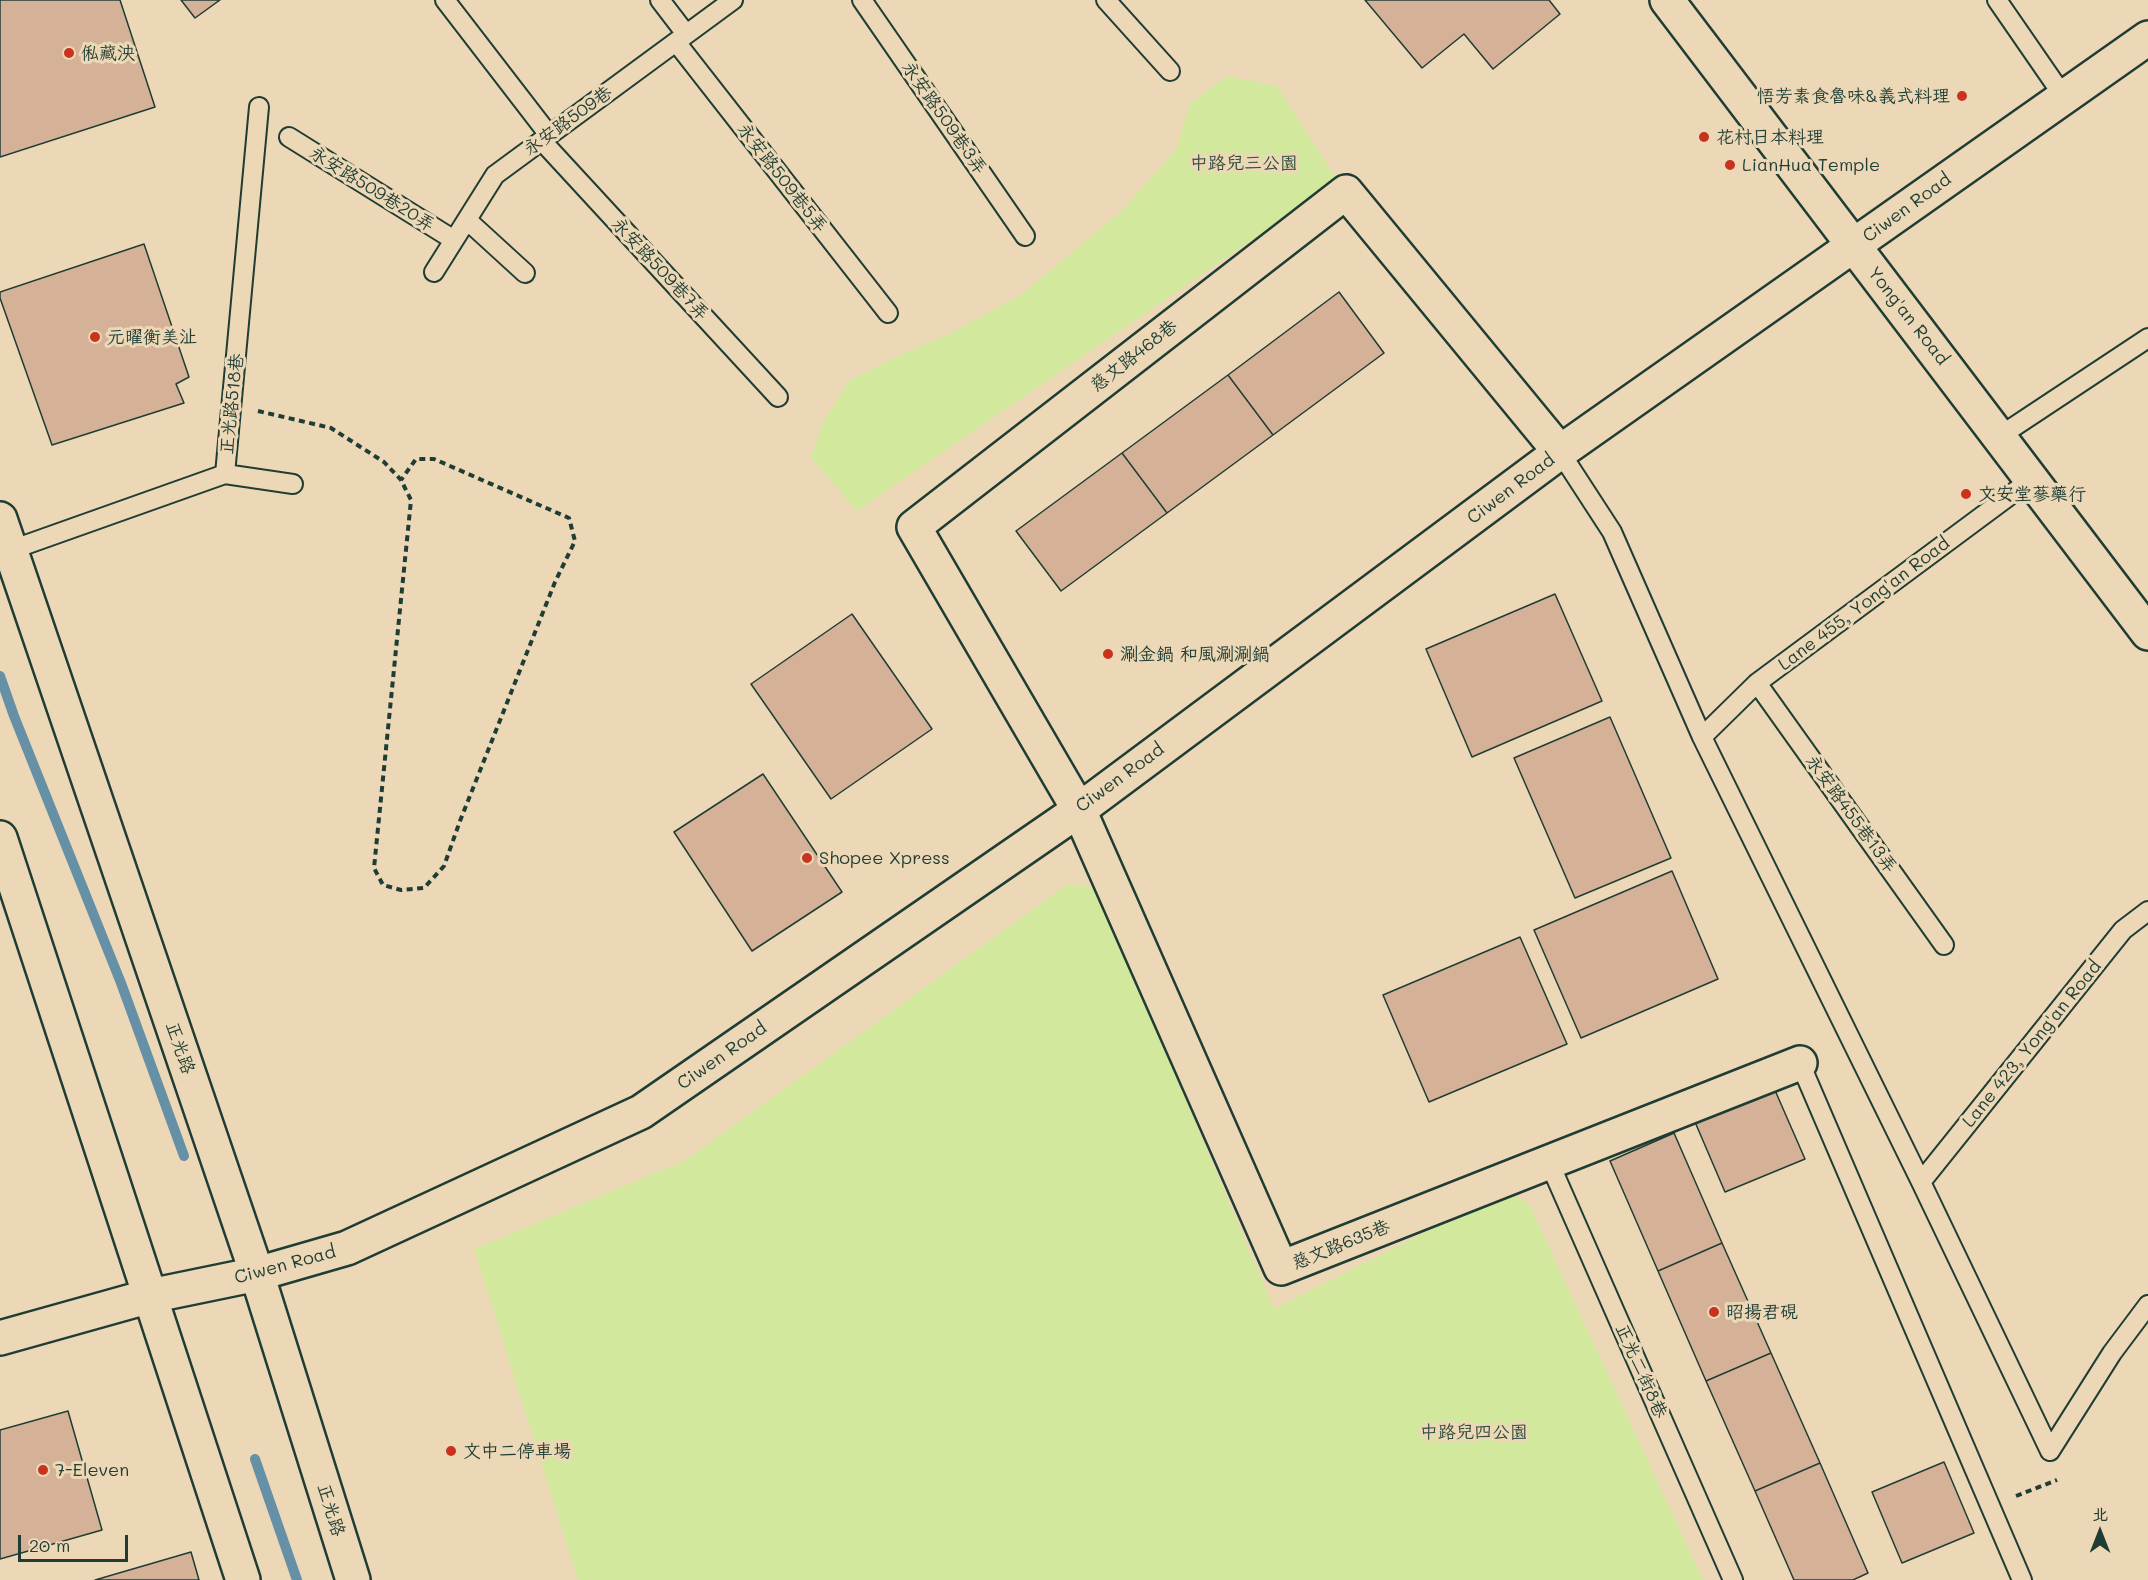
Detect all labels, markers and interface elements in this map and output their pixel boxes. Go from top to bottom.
place label: 俬藏泱 [81,42,135,64]
marker: 俬藏泱 [62,46,76,60]
street label: 永安路509巷3弄 [897,57,991,179]
street label: 永安路509巷 [519,82,617,160]
place label: 悟芳素食魯味&義式料理 [1757,85,1950,107]
marker: 悟芳素食魯味&義式料理 [1955,89,1969,103]
street label: 永安路509巷5弄 [733,119,831,237]
place label: 花村日本料理 [1716,126,1824,148]
marker: 花村日本料理 [1697,130,1711,144]
street label: 永安路509巷20弄 [305,142,439,236]
park label: 中路兒三公園 [1190,152,1298,174]
place label: LianHua Temple [1742,154,1880,176]
marker: LianHua Temple [1723,158,1737,172]
street label: Ciwen Road [1859,169,1955,247]
street label: 永安路509巷7弄 [607,213,713,325]
street label: Yong'an Road [1863,263,1953,369]
street label: 慈文路468巷 [1086,315,1182,397]
place label: 元曜衡美沚 [107,326,197,348]
marker: 元曜衡美沚 [88,330,102,344]
street label: 正光路518巷 [216,352,248,456]
street label: Ciwen Road [1463,449,1559,529]
place label: 文安堂蔘藥行 [1978,483,2086,505]
marker: 文安堂蔘藥行 [1959,487,1973,501]
street label: Lane 455, Yong'an Road [1774,533,1954,675]
place label: 涮金鍋 和風涮涮鍋 [1120,643,1270,665]
marker: 涮金鍋 和風涮涮鍋 [1101,647,1115,661]
street label: Ciwen Road [1072,739,1168,817]
street label: 永安路455巷13弄 [1801,751,1901,877]
place label: Shopee Xpress [819,847,950,869]
marker: Shopee Xpress [800,851,814,865]
street label: Lane 423, Yong'an Road [1958,956,2106,1132]
street label: Ciwen Road [673,1017,771,1095]
street label: 正光路 [161,1019,199,1077]
street label: 慈文路635巷 [1289,1216,1393,1274]
street label: Ciwen Road [232,1241,338,1289]
place label: 昭揚君硯 [1726,1301,1798,1323]
marker: 昭揚君硯 [1707,1305,1721,1319]
street label: 正光二街8巷 [1611,1321,1671,1421]
park label: 中路兒四公園 [1420,1421,1528,1443]
place label: 文中二停車場 [463,1440,571,1462]
marker: 文中二停車場 [444,1444,458,1458]
place label: 7-Eleven [55,1459,129,1481]
marker: 7-Eleven [36,1463,50,1477]
street label: 正光路 [313,1481,349,1539]
north arrow [2070,1502,2130,1562]
text: 北 [2092,1503,2108,1524]
scale bar [21,1523,130,1561]
text: 20 m [29,1533,70,1557]

